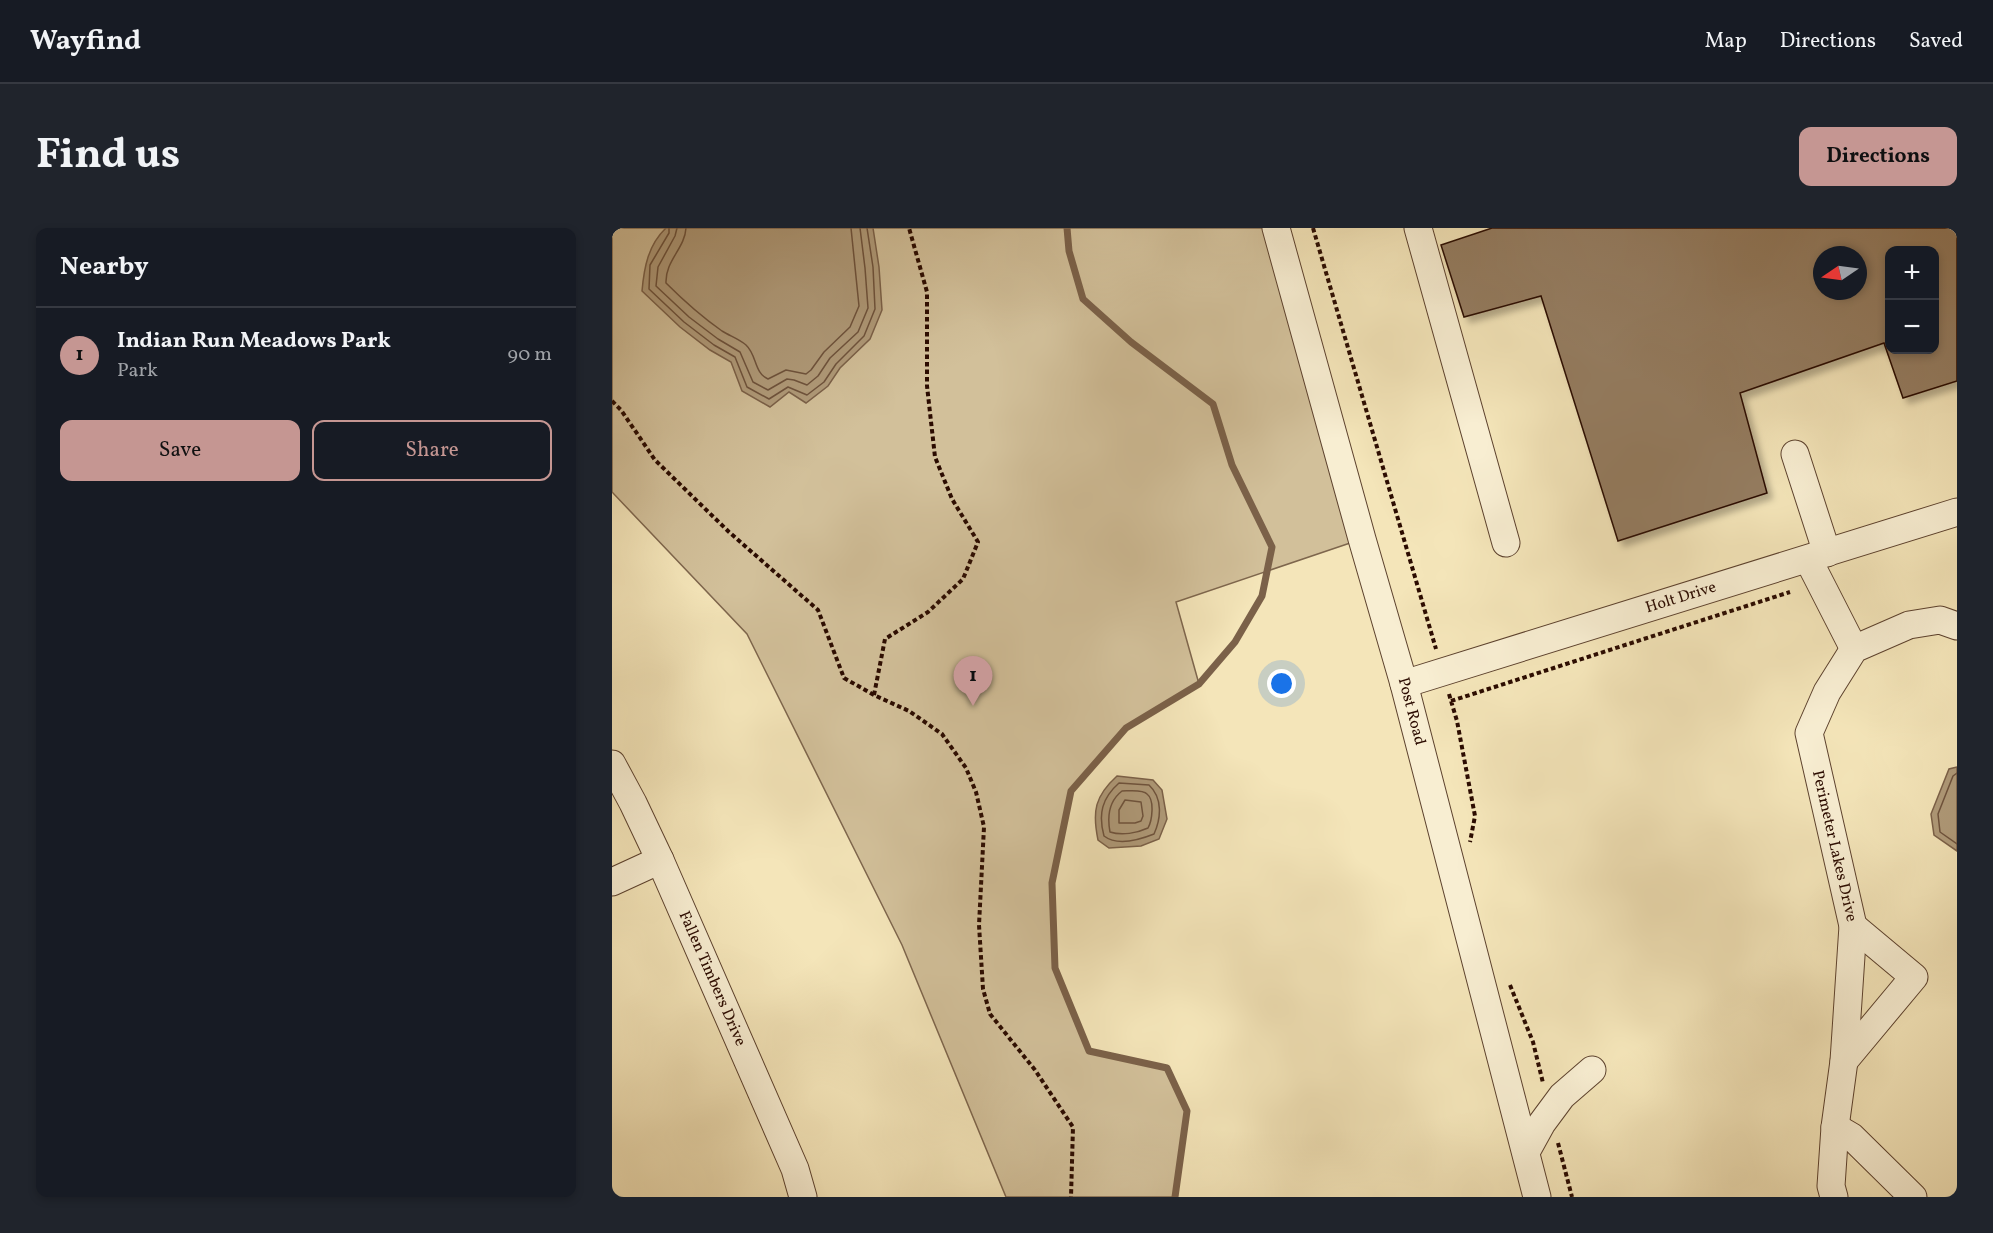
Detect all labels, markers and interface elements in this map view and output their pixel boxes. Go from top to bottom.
text: Wayfind [30,22,141,61]
text: Map [1705,27,1747,56]
text: Directions [1780,27,1876,56]
text: Saved [1909,27,1963,56]
text: Find us [36,127,180,186]
button: Directions [1799,127,1957,186]
north arrow [1813,246,1867,300]
map controls [1885,246,1939,354]
button: + [1885,246,1939,300]
text: Nearby [60,249,149,285]
button: − [1885,300,1939,354]
text: Indian Run Meadows Park [117,326,391,357]
text: 1 [75,341,84,369]
text: 90 m [508,341,552,369]
text: Park [117,357,158,385]
button: Save [60,420,300,481]
button: Share [312,420,552,481]
street label: Holt Drive [1643,577,1719,619]
pin: 1 [954,656,992,706]
your location [1267,669,1296,698]
street label: Post Road [1392,675,1430,748]
street label: Perimeter Lakes Drive [1806,768,1862,924]
street label: Fallen Timbers Drive [673,908,751,1050]

